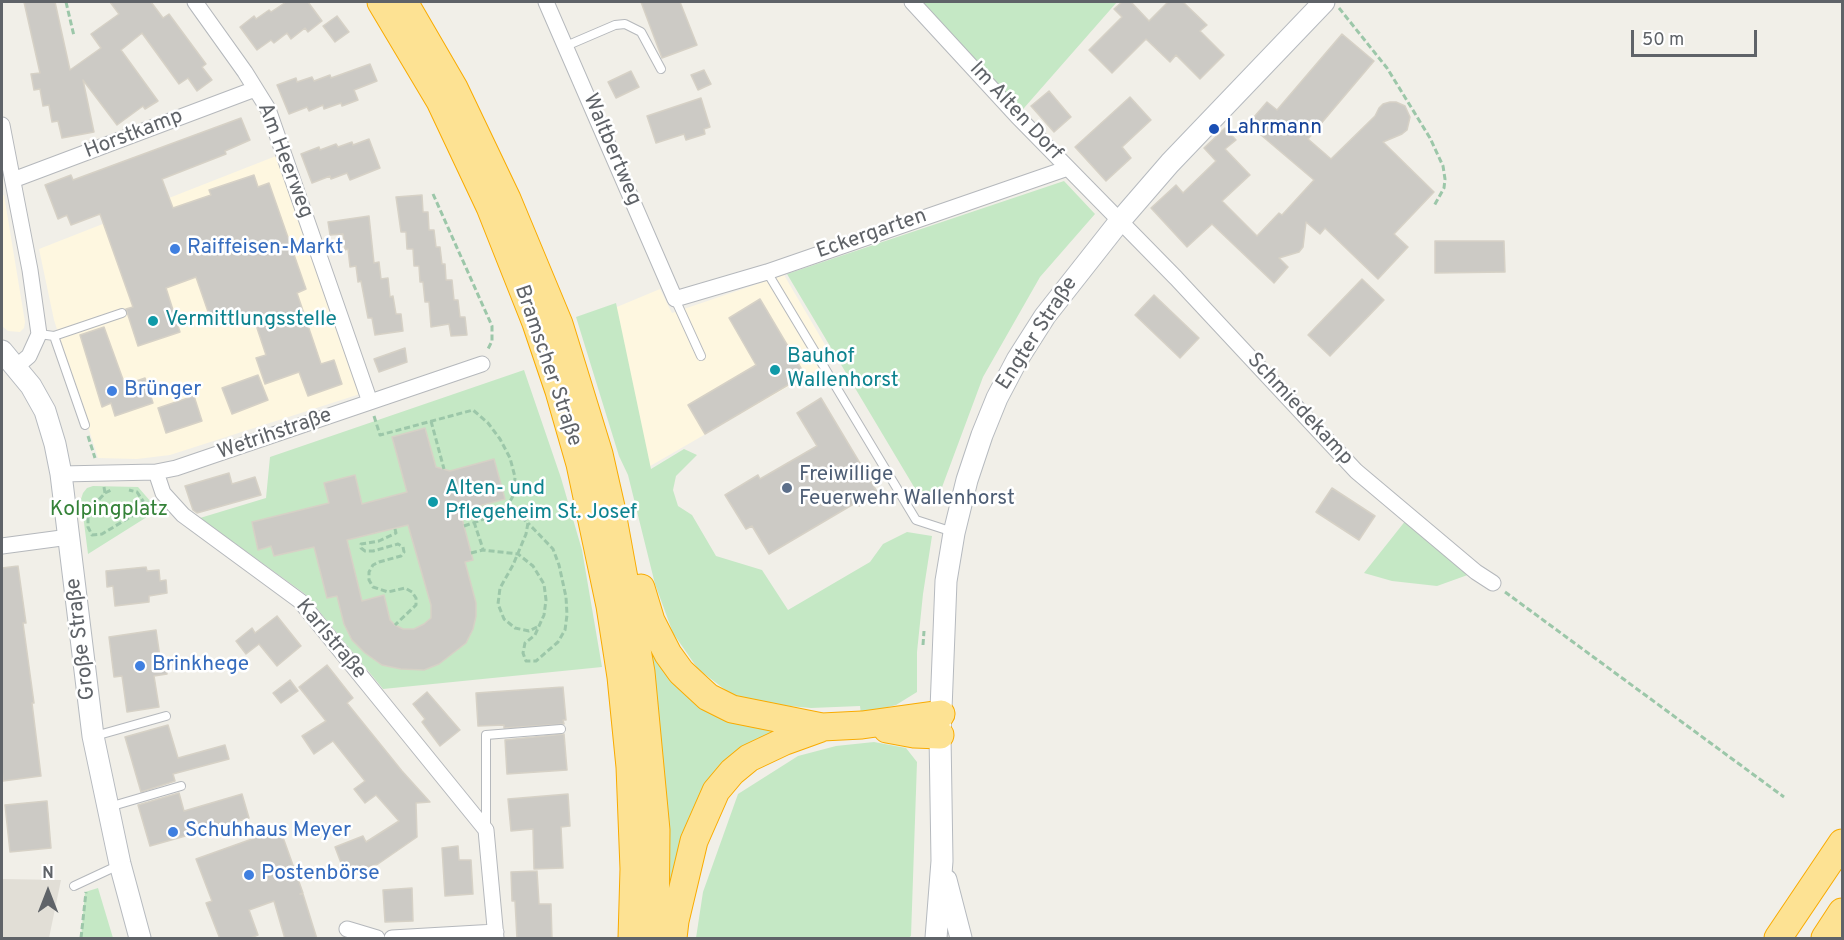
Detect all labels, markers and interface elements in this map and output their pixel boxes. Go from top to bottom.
scale bar [1634,18,1760,56]
text: 50 m [1642,29,1684,52]
street label: Im Alten Dorf [963,58,1067,166]
street label: Waltbertweg [576,90,646,210]
street label: Am Heerweg [250,100,318,222]
street label: Horstkamp [81,105,187,165]
place label: Lahrmann [1226,116,1322,142]
marker: Lahrmann [1207,122,1221,136]
street label: Eckergarten [814,204,930,266]
place label: Raiffeisen-Markt [187,236,344,262]
marker: Raiffeisen-Markt [168,242,182,256]
street label: Engter Straße [992,273,1084,395]
street label: Bramscher Straße [508,282,586,450]
place label: Vermittlungsstelle [165,308,337,334]
marker: Vermittlungsstelle [146,314,160,328]
place label: Bauhof Wallenhorst [787,345,899,395]
street label: Schmiedekamp [1240,349,1358,471]
marker: Bauhof Wallenhorst [768,363,782,377]
place label: Brünger [124,378,201,404]
marker: Brünger [105,384,119,398]
street label: Wetrihstraße [215,404,335,466]
place label: Freiwillige Feuerwehr Wallenhorst [799,463,1015,513]
place label: Alten- und Pflegeheim St. Josef [445,477,637,527]
marker: Freiwillige Feuerwehr Wallenhorst [780,481,794,495]
marker: Alten- und Pflegeheim St. Josef [426,495,440,509]
park label: Kolpingplatz [50,498,168,524]
street label: Große Straße [62,577,102,701]
street label: Karlstraße [289,595,371,685]
place label: Brinkhege [152,653,249,679]
marker: Brinkhege [133,659,147,673]
place label: Schuhhaus Meyer [185,819,351,845]
marker: Schuhhaus Meyer [166,825,180,839]
north arrow [18,862,78,922]
place label: Postenbörse [261,862,379,888]
text: N [42,864,54,884]
marker: Postenbörse [242,868,256,882]

